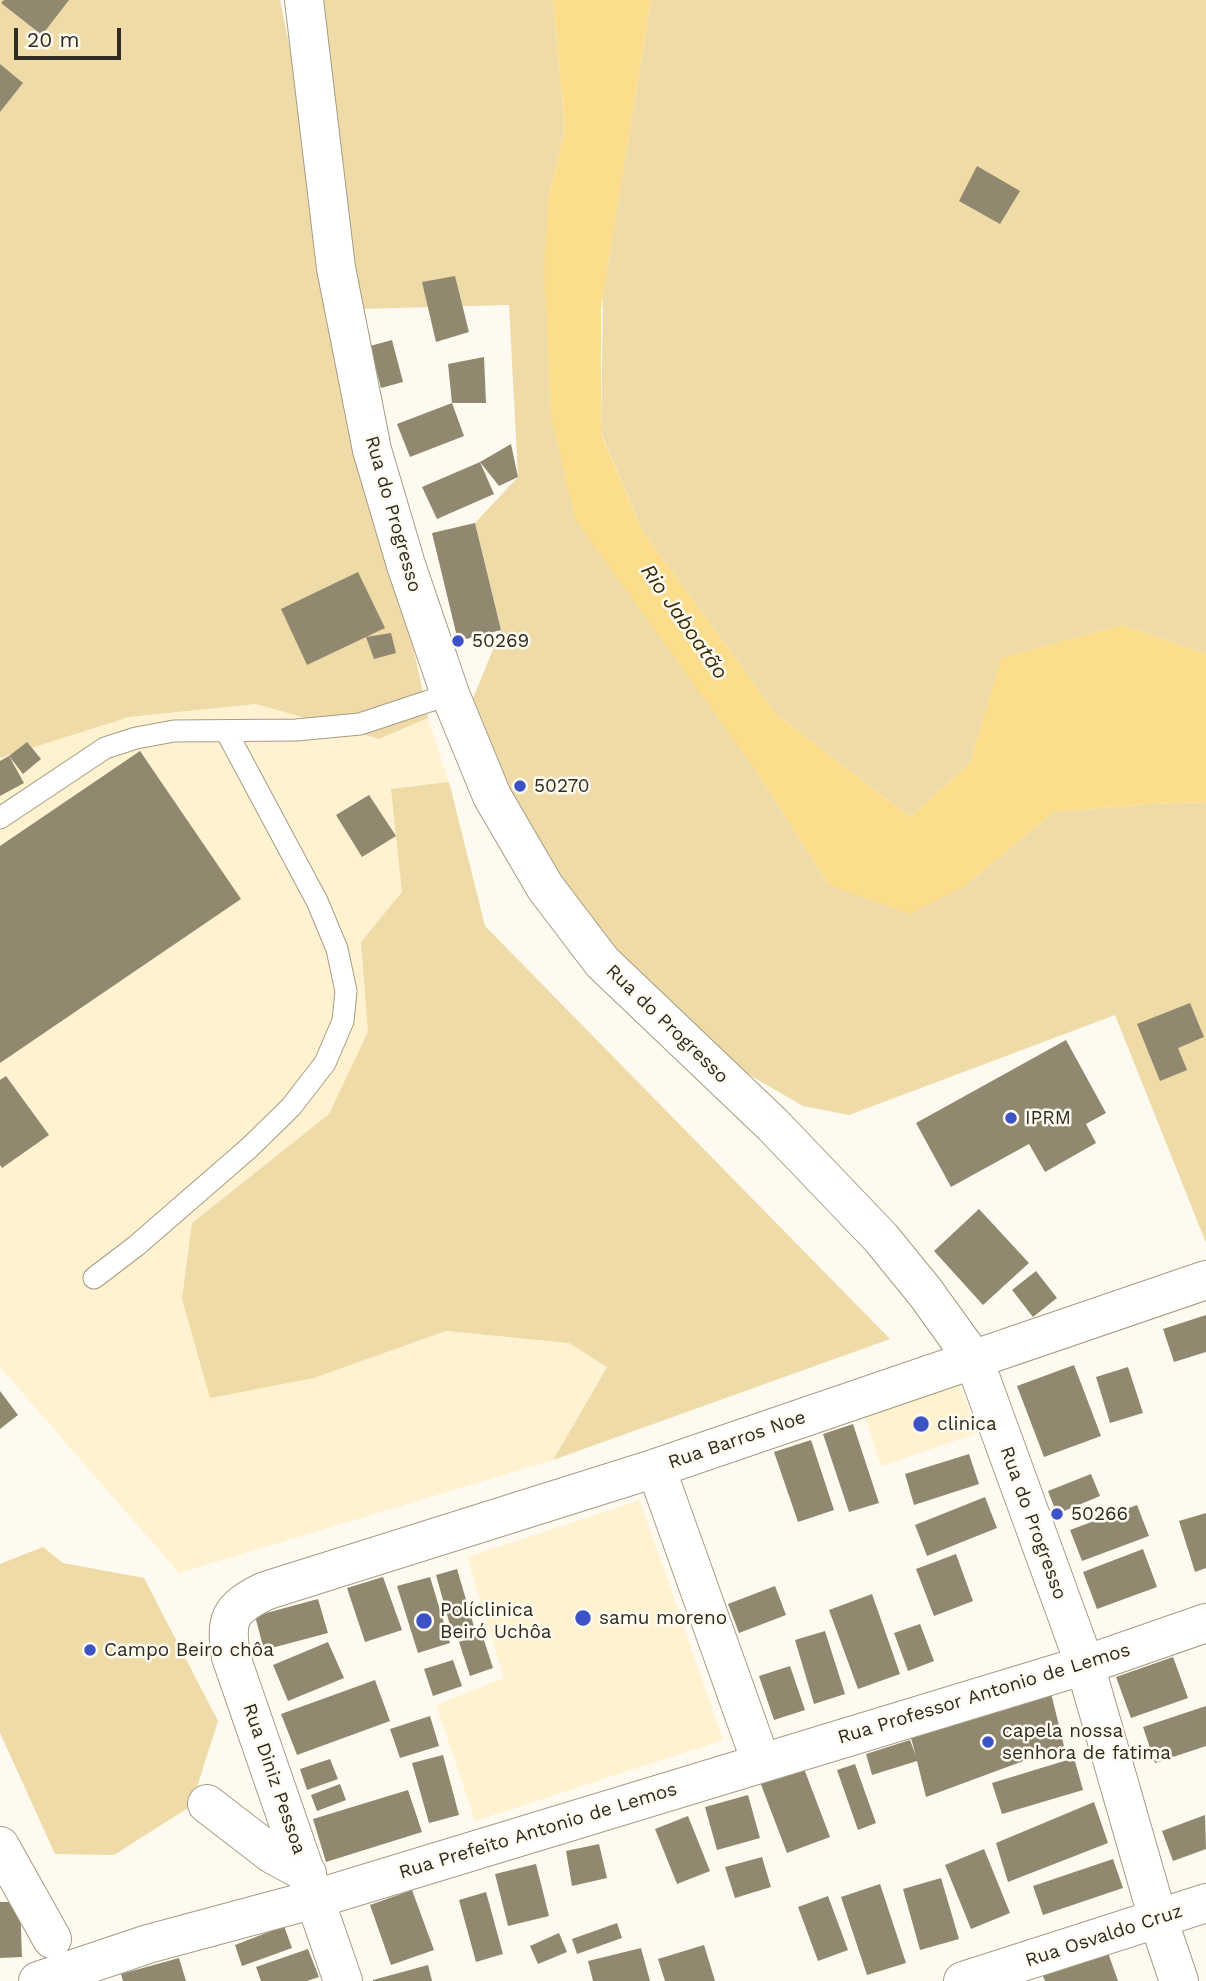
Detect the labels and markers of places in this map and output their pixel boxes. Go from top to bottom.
place label: 50269 [472,630,529,652]
marker: 50269 [450,633,466,649]
place label: 50270 [534,775,590,797]
marker: 50270 [512,778,528,794]
place label: IPRM [1025,1107,1071,1129]
marker: IPRM [1003,1110,1019,1126]
place label: clinica [937,1413,997,1435]
marker: clinica [911,1414,931,1434]
place label: 50266 [1071,1503,1128,1525]
marker: 50266 [1049,1506,1065,1522]
place label: Políclinica Beiró Uchôa [440,1599,552,1643]
place label: samu moreno [599,1607,727,1629]
marker: samu moreno [573,1608,593,1628]
marker: Políclinica Beiró Uchôa [414,1611,434,1631]
place label: Campo Beiro chôa [104,1639,274,1661]
marker: Campo Beiro chôa [82,1642,98,1658]
place label: capela nossa senhora de fatima [1002,1720,1171,1764]
marker: capela nossa senhora de fatima [980,1734,996,1750]

